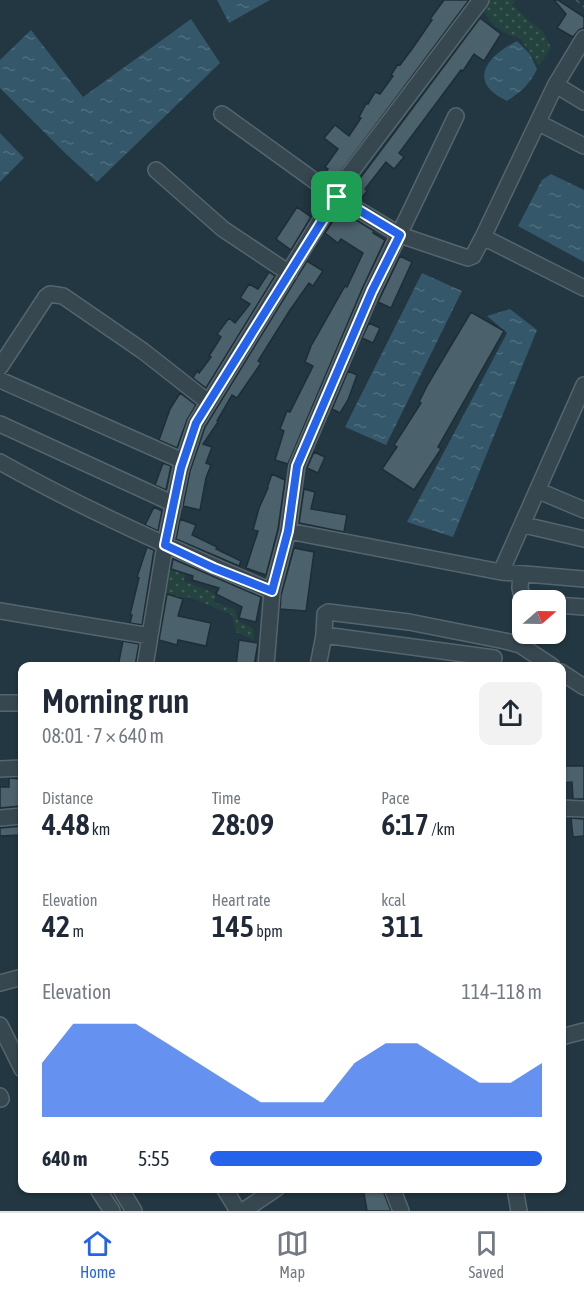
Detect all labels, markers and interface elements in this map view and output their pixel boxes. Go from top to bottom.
pin [311,171,362,222]
icon: arrive [320,180,353,213]
north arrow [512,590,566,644]
map controls [512,590,566,644]
text: Morning run [42,682,189,720]
button: share [479,682,542,745]
text: 08:01 · 7 × 640 m [42,724,164,747]
text: Distance [42,789,93,807]
text: Time [212,789,241,807]
text: Pace [381,789,409,807]
text: 4.48 [42,807,90,841]
text: 28:09 [212,807,274,841]
text: 6:17 [381,807,429,841]
text: km [90,820,110,838]
text: /km [429,820,455,838]
text: Elevation [42,891,97,909]
text: Heart rate [212,891,271,909]
text: kcal [381,891,406,909]
text: 42 [42,909,70,943]
text: 145 [212,909,254,943]
text: 311 [381,909,424,943]
text: m [70,922,84,940]
text: bpm [254,922,283,940]
text: Elevation [42,980,111,1003]
text: 114–118 m [461,980,542,1003]
text: 640 m [42,1147,87,1170]
text: 5:55 [138,1147,170,1170]
tab: Home [80,1227,116,1281]
tab: Map [276,1227,309,1281]
tab: Saved [469,1227,504,1281]

